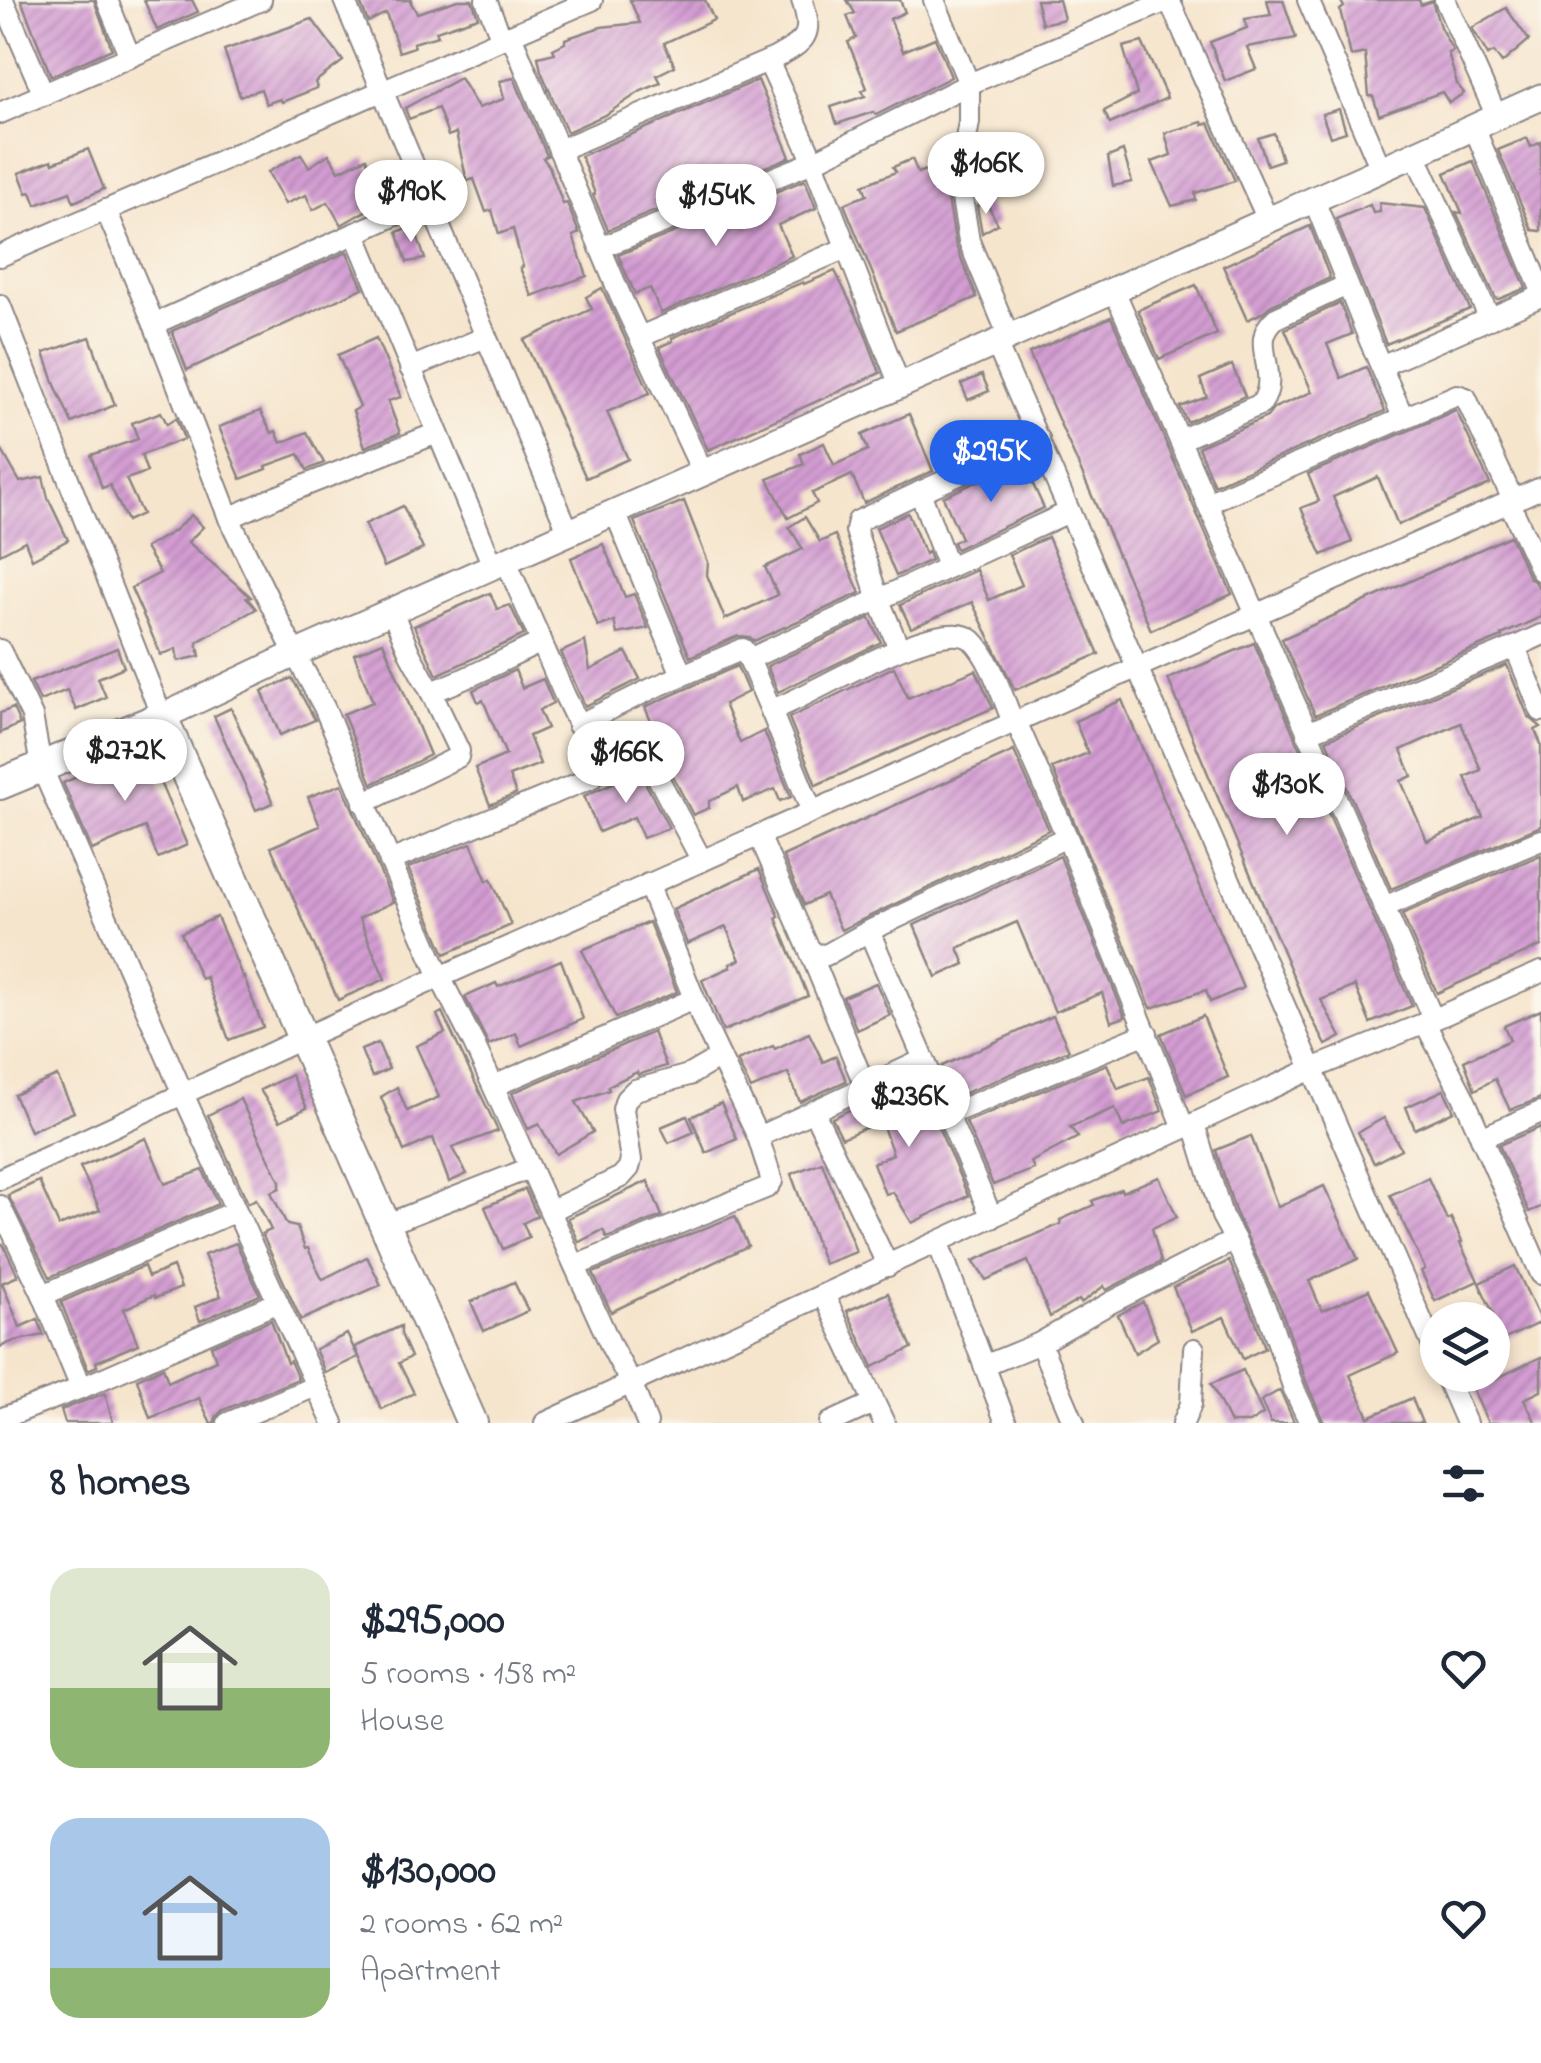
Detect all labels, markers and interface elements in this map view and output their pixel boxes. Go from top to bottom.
pin: $106K [916,132,1056,217]
text: $106K [950,141,1022,188]
pin: $190K [341,160,481,245]
pin: $154K [646,164,786,249]
text: $190K [377,169,445,216]
text: $154K [678,173,754,220]
pin: $295K [921,420,1061,505]
text: $295K [952,429,1030,476]
pin: $272K [55,719,195,804]
pin: $166K [556,721,696,806]
text: $272K [85,728,165,775]
text: $166K [589,730,663,777]
pin: $130K [1217,753,1357,838]
text: $130K [1251,762,1323,809]
pin: $236K [839,1065,979,1150]
text: $236K [870,1074,948,1121]
map controls [1420,1302,1510,1392]
button: layers [1420,1302,1510,1392]
text: 8 homes [50,1453,191,1514]
icon: filters [1436,1456,1491,1511]
text: $295,000 [360,1591,505,1652]
icon: home [130,1608,250,1728]
icon: heart [1436,1641,1491,1696]
text: 5 rooms · 158 m² [360,1652,576,1699]
text: House [360,1699,444,1746]
text: $130,000 [360,1841,496,1902]
icon: home [130,1858,250,1978]
icon: heart [1436,1891,1491,1946]
text: 2 rooms · 62 m² [360,1902,563,1949]
text: Apartment [360,1949,501,1996]

